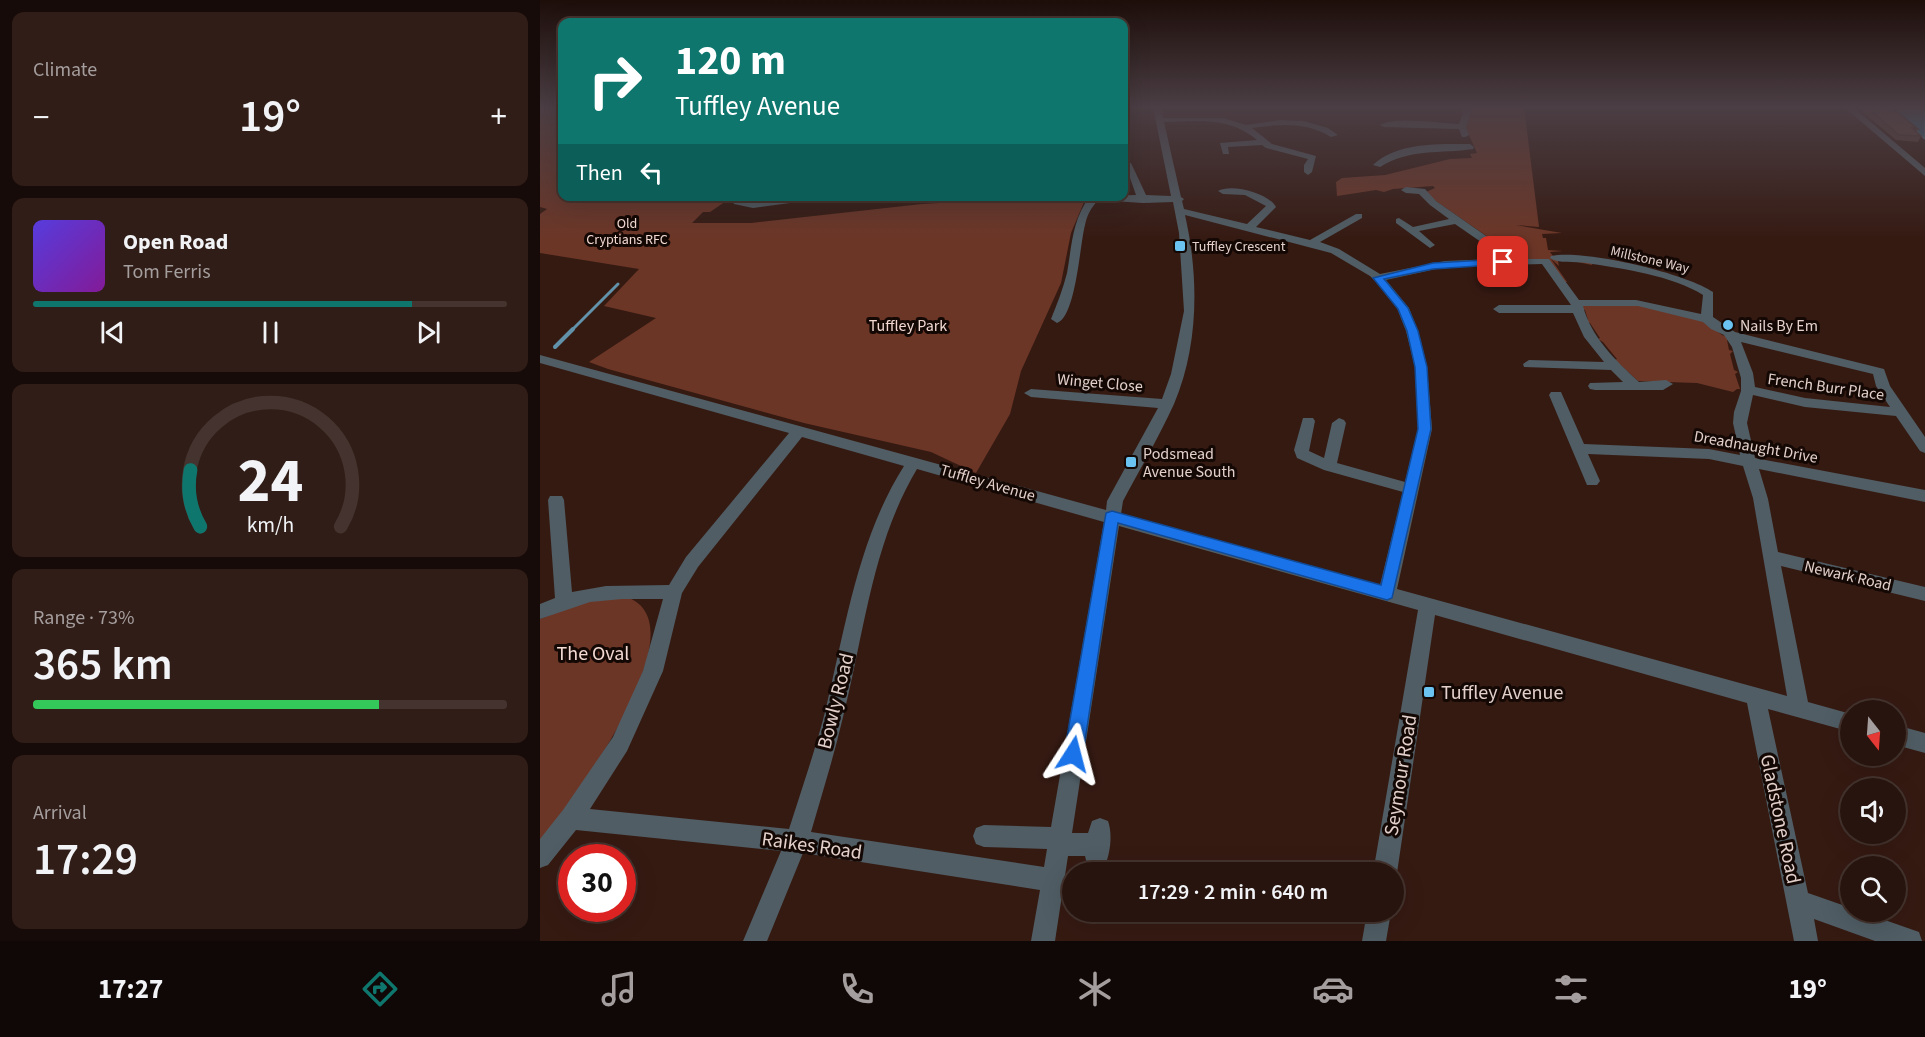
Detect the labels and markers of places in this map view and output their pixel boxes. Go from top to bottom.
pin [1477,236,1528,287]
place label: Tuffley Crescent [1192,237,1286,257]
marker: Tuffley Crescent [1173,239,1187,253]
place label: Nails By Em [1740,315,1818,337]
marker: Nails By Em [1721,318,1735,332]
place label: Podsmead Avenue South [1143,443,1236,483]
marker: Podsmead Avenue South [1124,455,1138,469]
place label: Tuffley Avenue [1441,679,1563,707]
marker: Tuffley Avenue [1422,685,1436,699]

